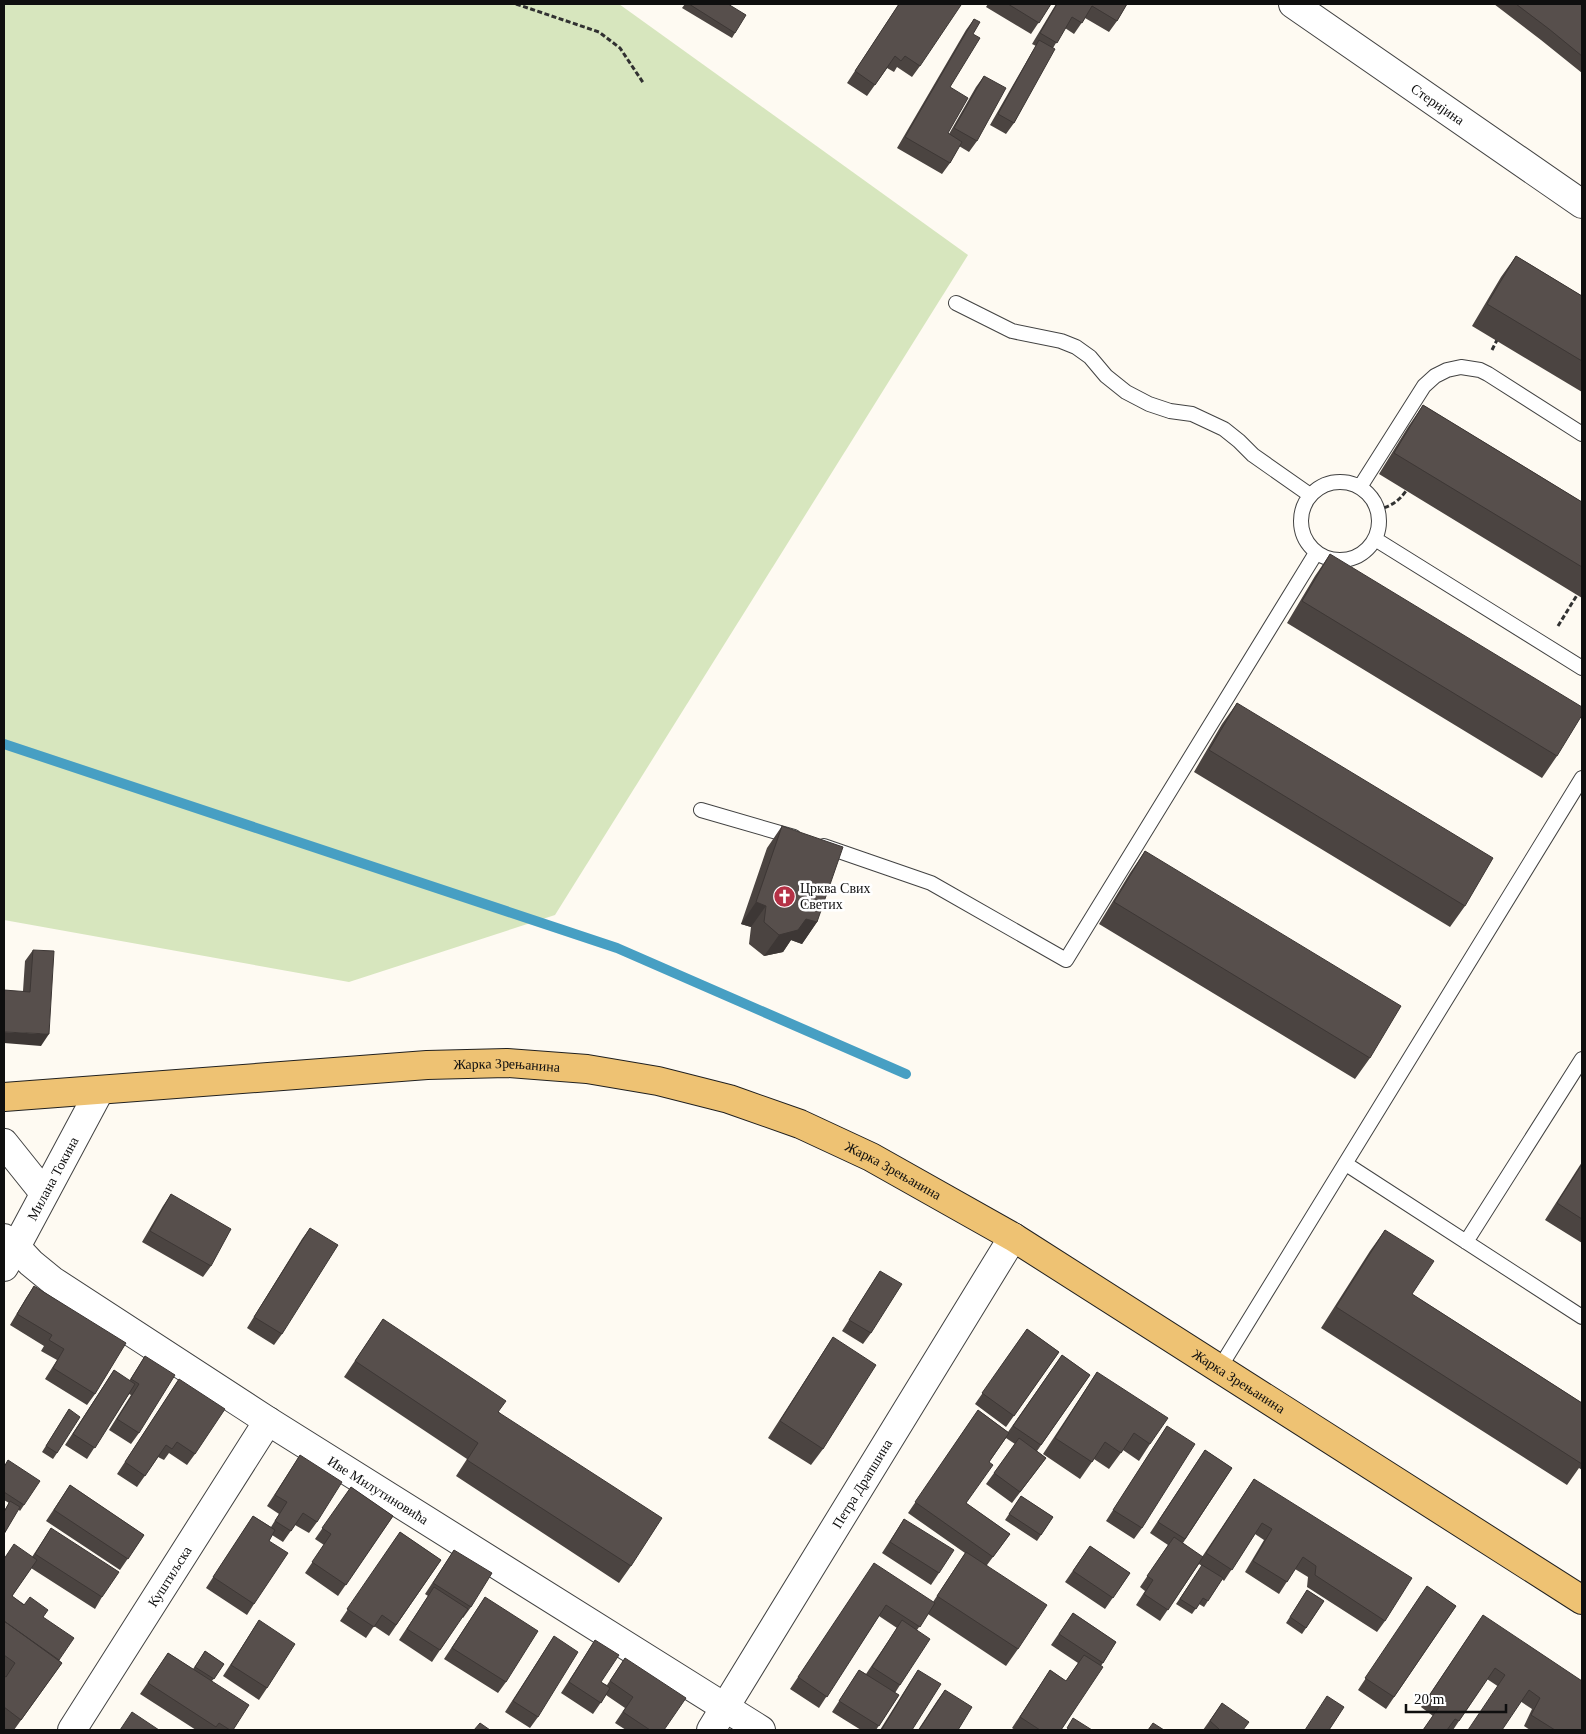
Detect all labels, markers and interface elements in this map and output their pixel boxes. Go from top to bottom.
street label: Стеријина [1408,81,1467,129]
place label: Црква Свих Светих [800,881,871,912]
church icon: Црква Свих Светих [772,884,796,908]
street label: Жарка Зрењанина [453,1056,561,1075]
street label: Милана Токина [25,1134,82,1223]
street label: Жарка Зрењанина [842,1139,944,1203]
street label: Жарка Зрењанина [1189,1346,1288,1417]
street label: Петра Драпшина [829,1436,896,1531]
street label: Иве Милутиновића [325,1453,432,1528]
street label: Куштиљска [145,1543,195,1610]
scale bar [1406,1682,1506,1714]
text: 20 m [1414,1691,1445,1707]

